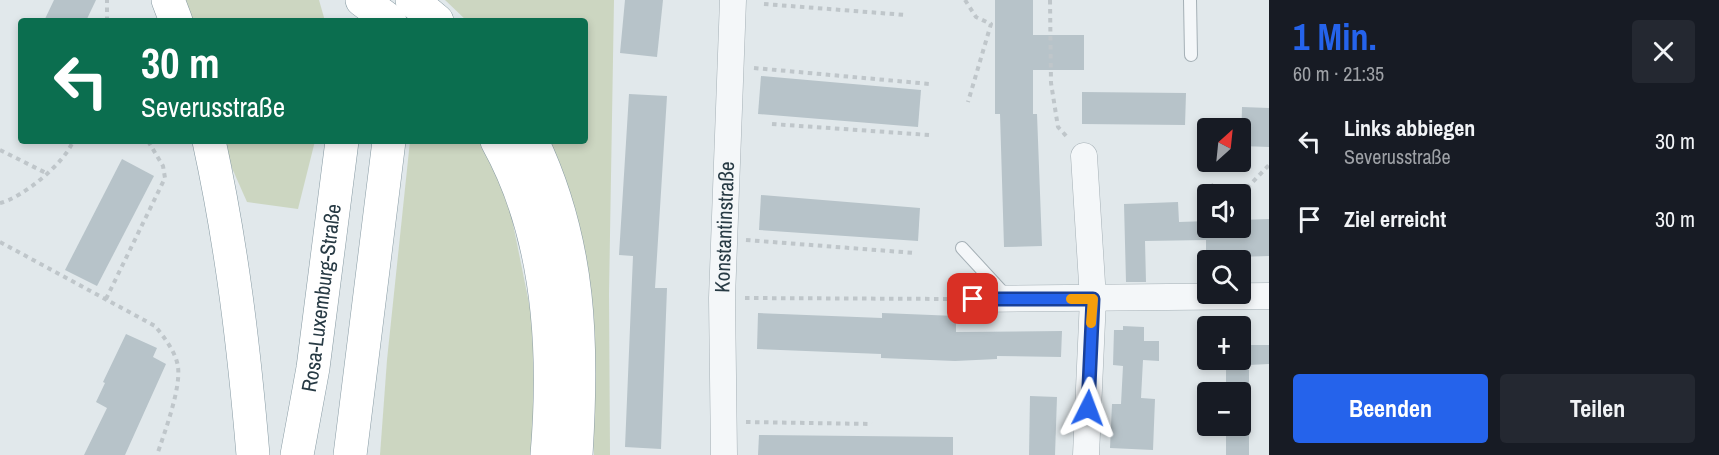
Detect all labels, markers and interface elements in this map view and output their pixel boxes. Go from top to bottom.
text: 1 Min. [1293,13,1377,61]
button: close [1632,20,1695,83]
text: 30 m [141,35,220,91]
icon: left [42,42,120,120]
text: 60 m · 21:35 [1293,60,1384,87]
text: Severusstraße [141,89,285,125]
text: Links abbiegen [1344,113,1475,143]
north arrow [1197,118,1251,172]
map controls [1197,118,1251,436]
icon: left [1293,125,1326,158]
text: 30 m [1655,126,1695,156]
text: Severusstraße [1344,143,1451,170]
street label: Konstantinstraße [707,161,741,293]
button: sound [1197,184,1251,238]
street label: Rosa-Luxemburg-Straße [294,202,348,394]
icon: arrive [1293,203,1326,236]
text: Ziel erreicht [1344,204,1446,234]
text: 30 m [1655,204,1695,234]
button: search [1197,250,1251,304]
pin [947,273,998,324]
icon: arrive [956,282,989,315]
button: + [1197,316,1251,370]
button: Beenden [1293,374,1488,443]
button: Teilen [1500,374,1695,443]
position arrow [1056,376,1120,440]
button: − [1197,382,1251,436]

